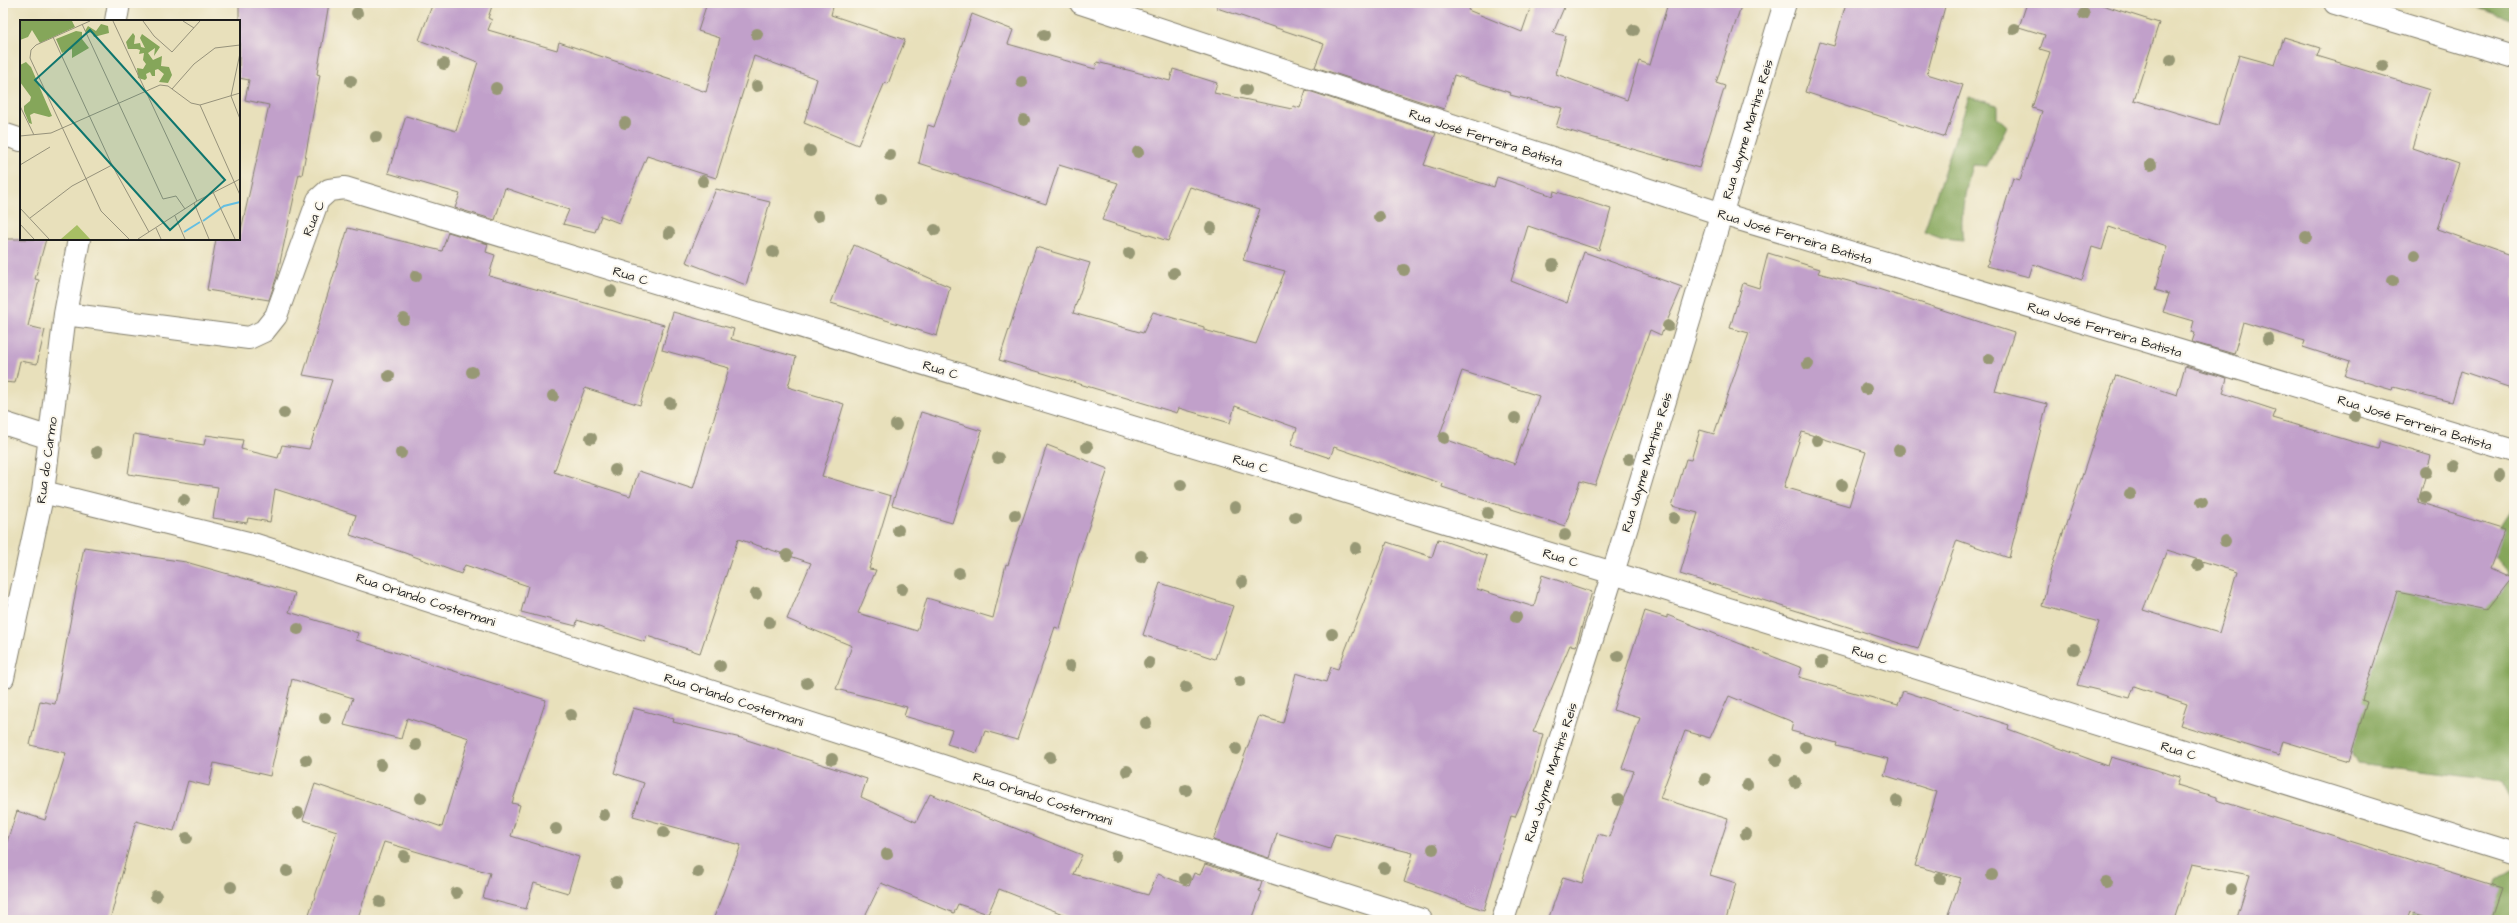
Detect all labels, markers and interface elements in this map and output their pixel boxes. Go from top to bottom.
inset map [20,20,240,240]
street label: Rua Jayme Martins Reis [1718,57,1779,202]
street label: Rua José Ferreira Batista [1407,105,1565,171]
street label: Rua C [298,198,329,239]
street label: Rua José Ferreira Batista [1715,205,1874,269]
street label: Rua C [610,262,651,290]
street label: Rua José Ferreira Batista [2025,298,2184,362]
street label: Rua C [920,356,961,384]
street label: Rua Jayme Martins Reis [1617,390,1678,535]
street label: Rua José Ferreira Batista [2335,391,2494,455]
street label: Rua do Carmo [32,415,62,505]
street label: Rua C [1230,450,1271,478]
street label: Rua C [1540,544,1581,572]
street label: Rua Orlando Costermani [354,569,498,631]
street label: Rua C [1849,641,1890,669]
street label: Rua Orlando Costermani [662,669,806,731]
street label: Rua Jayme Martins Reis [1520,700,1583,845]
street label: Rua C [2158,737,2199,765]
street label: Rua Orlando Costermani [971,768,1115,830]

